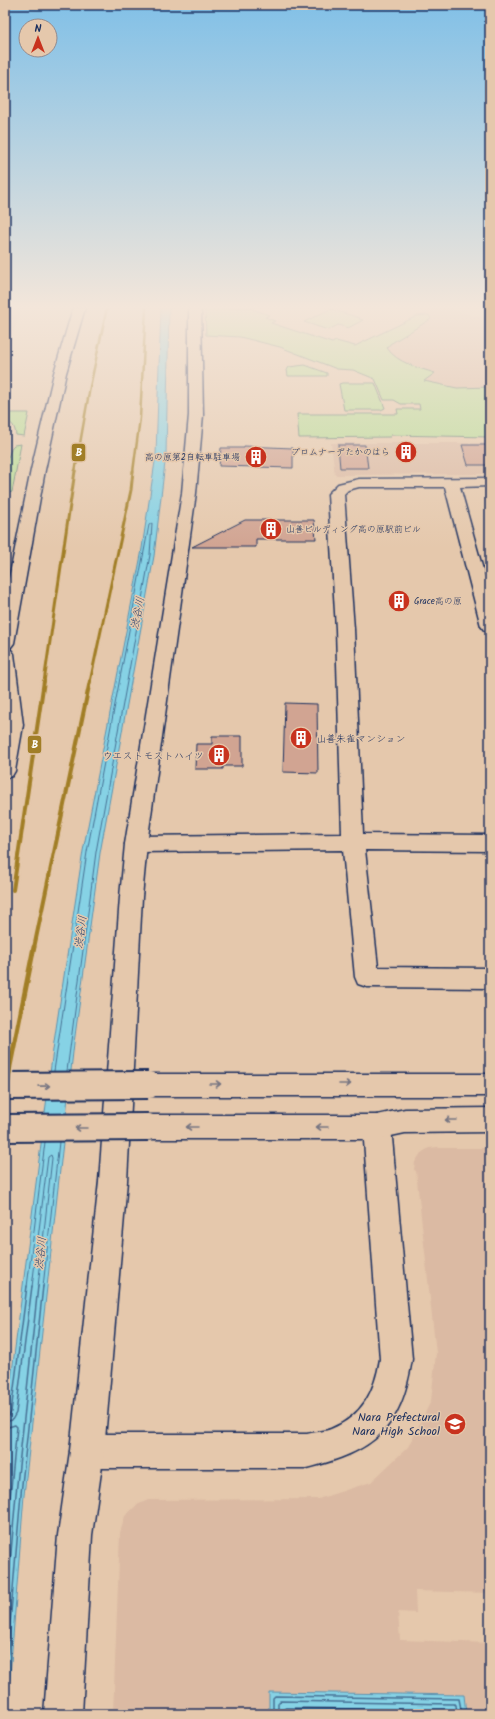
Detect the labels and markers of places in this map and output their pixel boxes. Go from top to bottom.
building icon: プロムナーデたかのはら [393,439,419,465]
building icon: 高の原第2自転車駐車場 [243,444,269,470]
place label: プロムナーデたかのはら [291,445,390,460]
place label: 高の原第2自転車駐車場 [145,450,240,465]
building icon: 山善ビルディング高の原駅前ビル [258,516,284,542]
place label: 山善ビルディング高の原駅前ビル [286,522,421,537]
building icon: Grace高の原 [386,588,412,614]
place label: Grace高の原 [414,594,462,609]
building icon: 山善朱雀マンション [288,725,314,751]
place label: 山善朱雀マンション [316,731,406,747]
building icon: ウエストモストハイツ [206,742,232,768]
place label: ウエストモストハイツ [103,748,204,764]
place label: Nara Prefectural Nara High School [352,1408,440,1441]
school or university icon: Nara Prefectural Nara High School [442,1411,468,1437]

